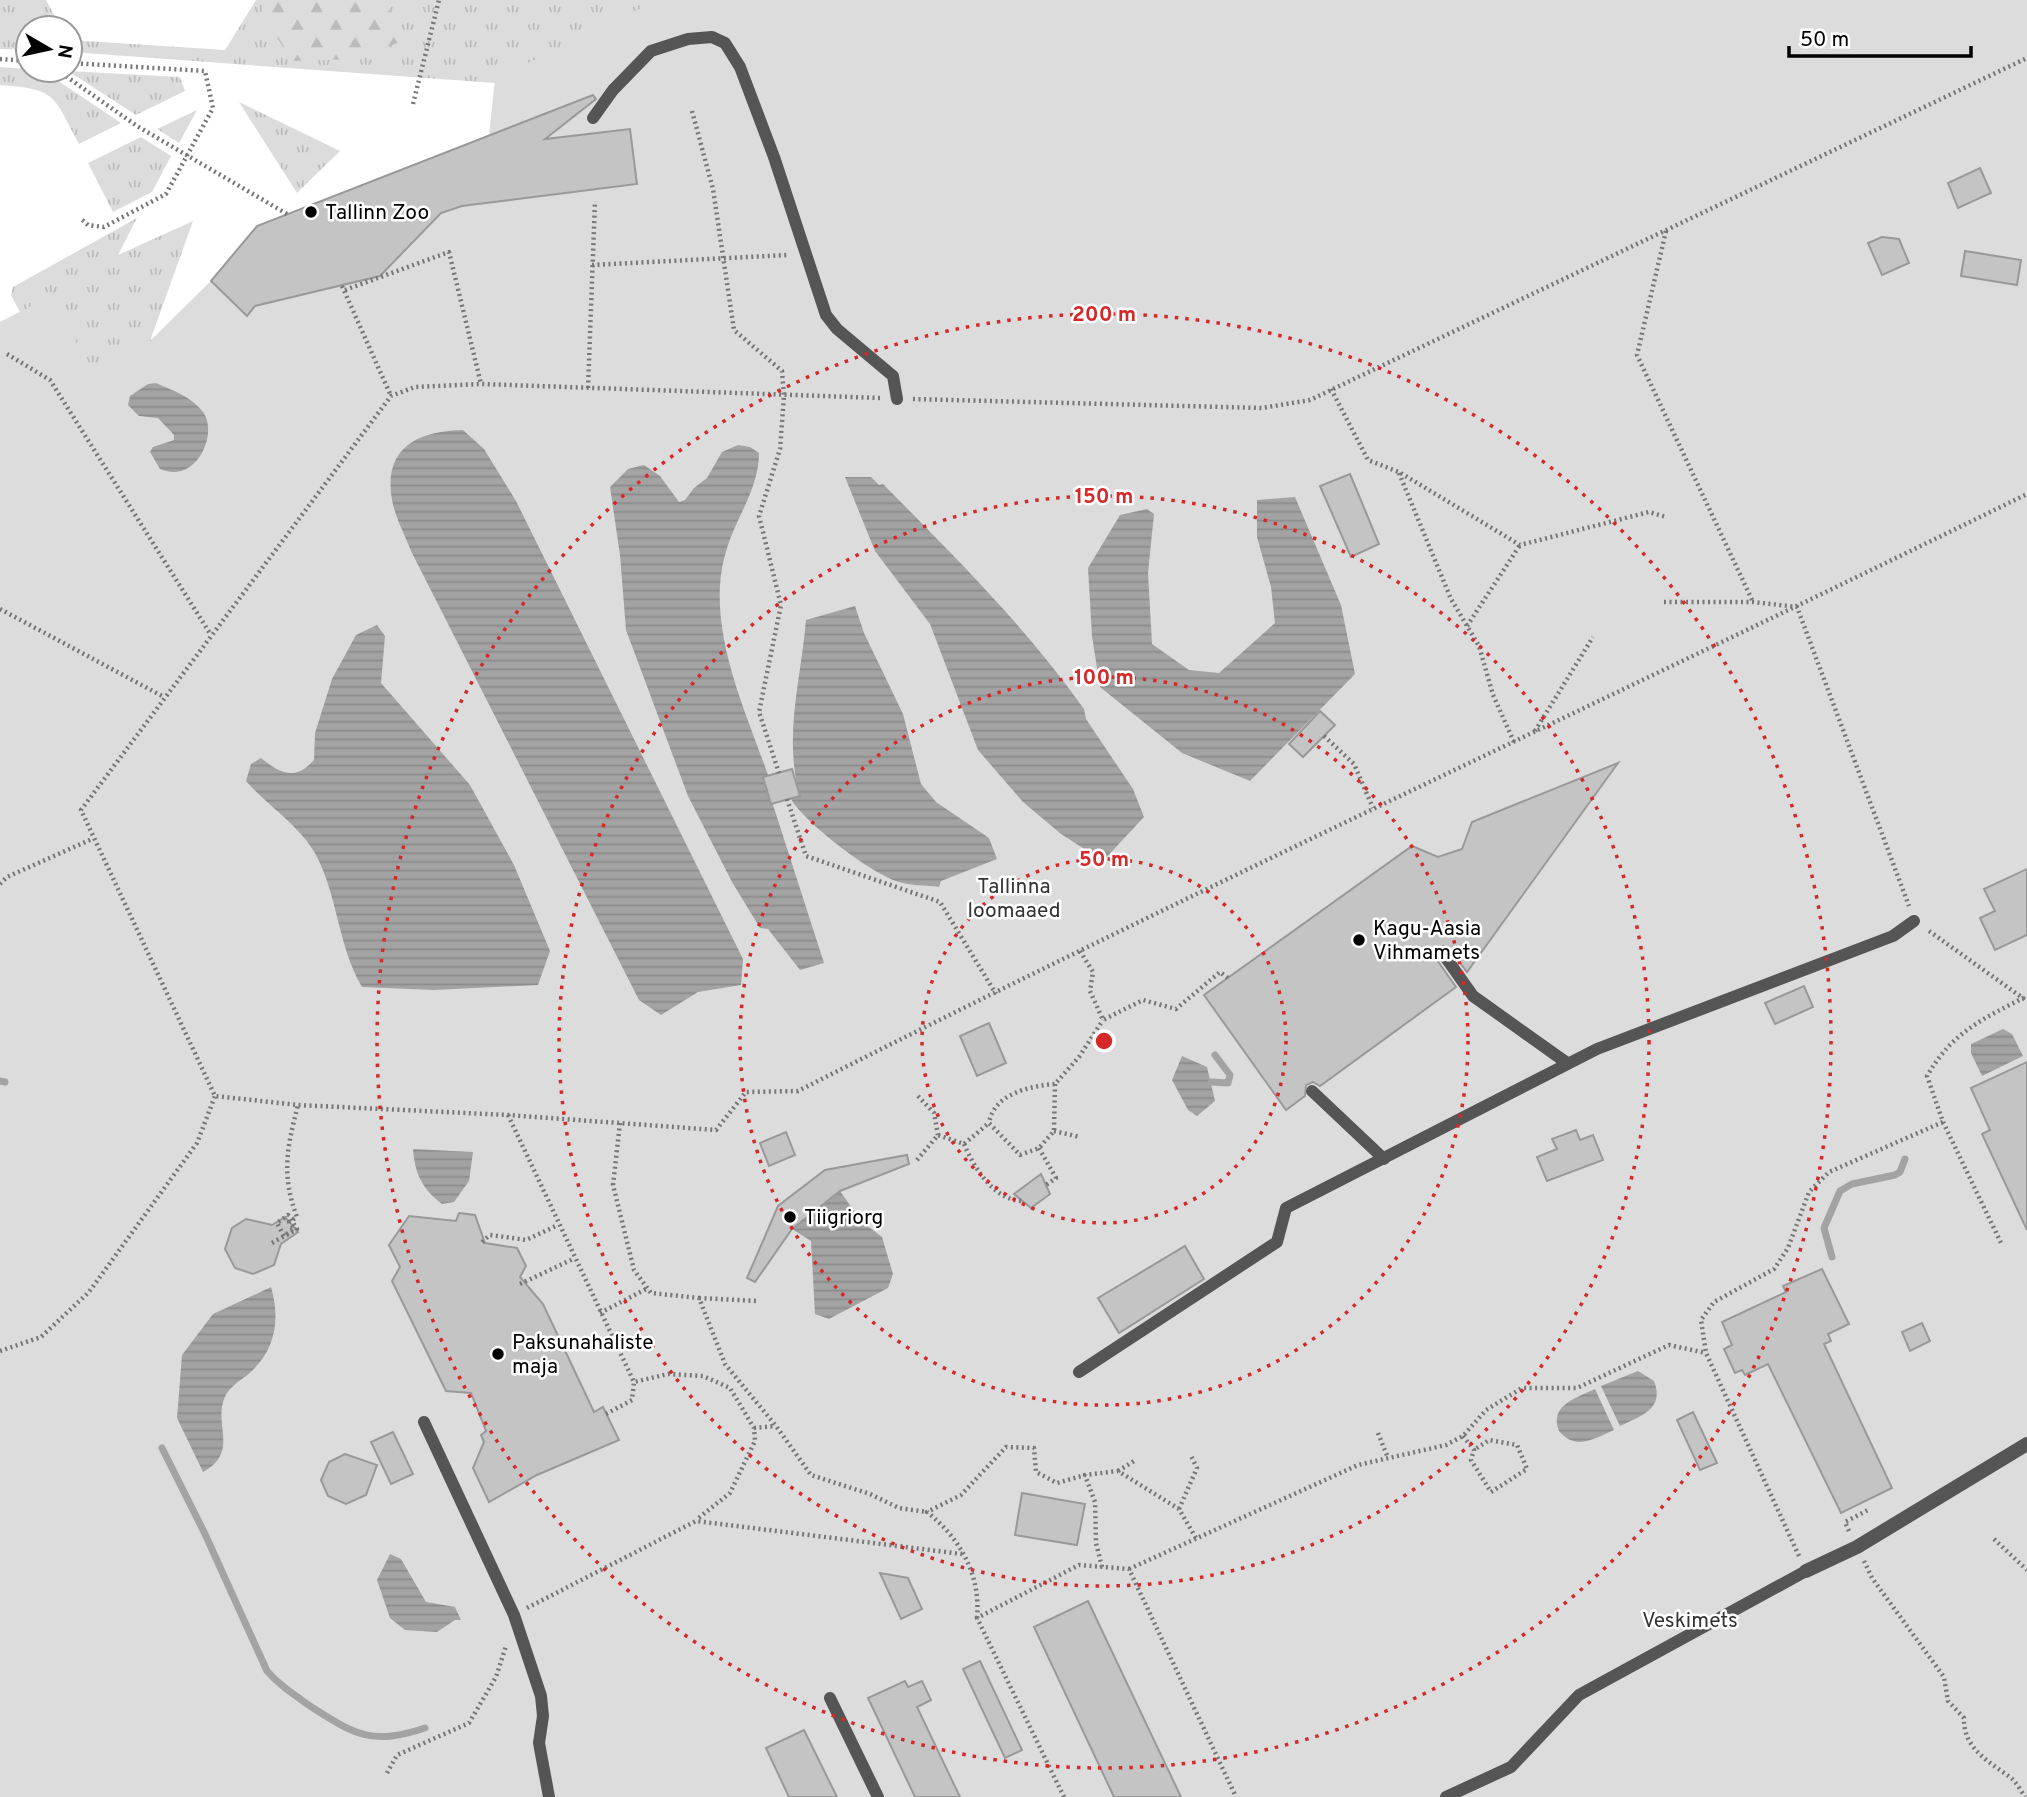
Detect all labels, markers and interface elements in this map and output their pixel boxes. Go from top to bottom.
north arrow [14,14,84,84]
scale bar [1789,14,1971,58]
text: 50 m [1800,27,1849,54]
text: N [51,43,77,60]
place label: Tallinn Zoo [325,200,429,227]
marker: Tallinn Zoo [303,204,319,220]
text: 200 m [1072,302,1136,329]
text: 150 m [1075,484,1133,511]
text: 100 m [1074,665,1134,692]
text: 50 m [1079,847,1129,874]
park label: Tallinna loomaaed [967,874,1061,925]
place label: Kagu-Aasia Vihmamets [1373,916,1481,967]
marker: Kagu-Aasia Vihmamets [1351,932,1367,948]
centre of rings [1092,1029,1116,1053]
place label: Tiigriorg [804,1205,883,1232]
marker: Tiigriorg [782,1209,798,1225]
place label: Paksunahaliste maja [512,1330,654,1381]
marker: Paksunahaliste maja [490,1346,506,1362]
park label: Veskimets [1642,1608,1738,1635]

